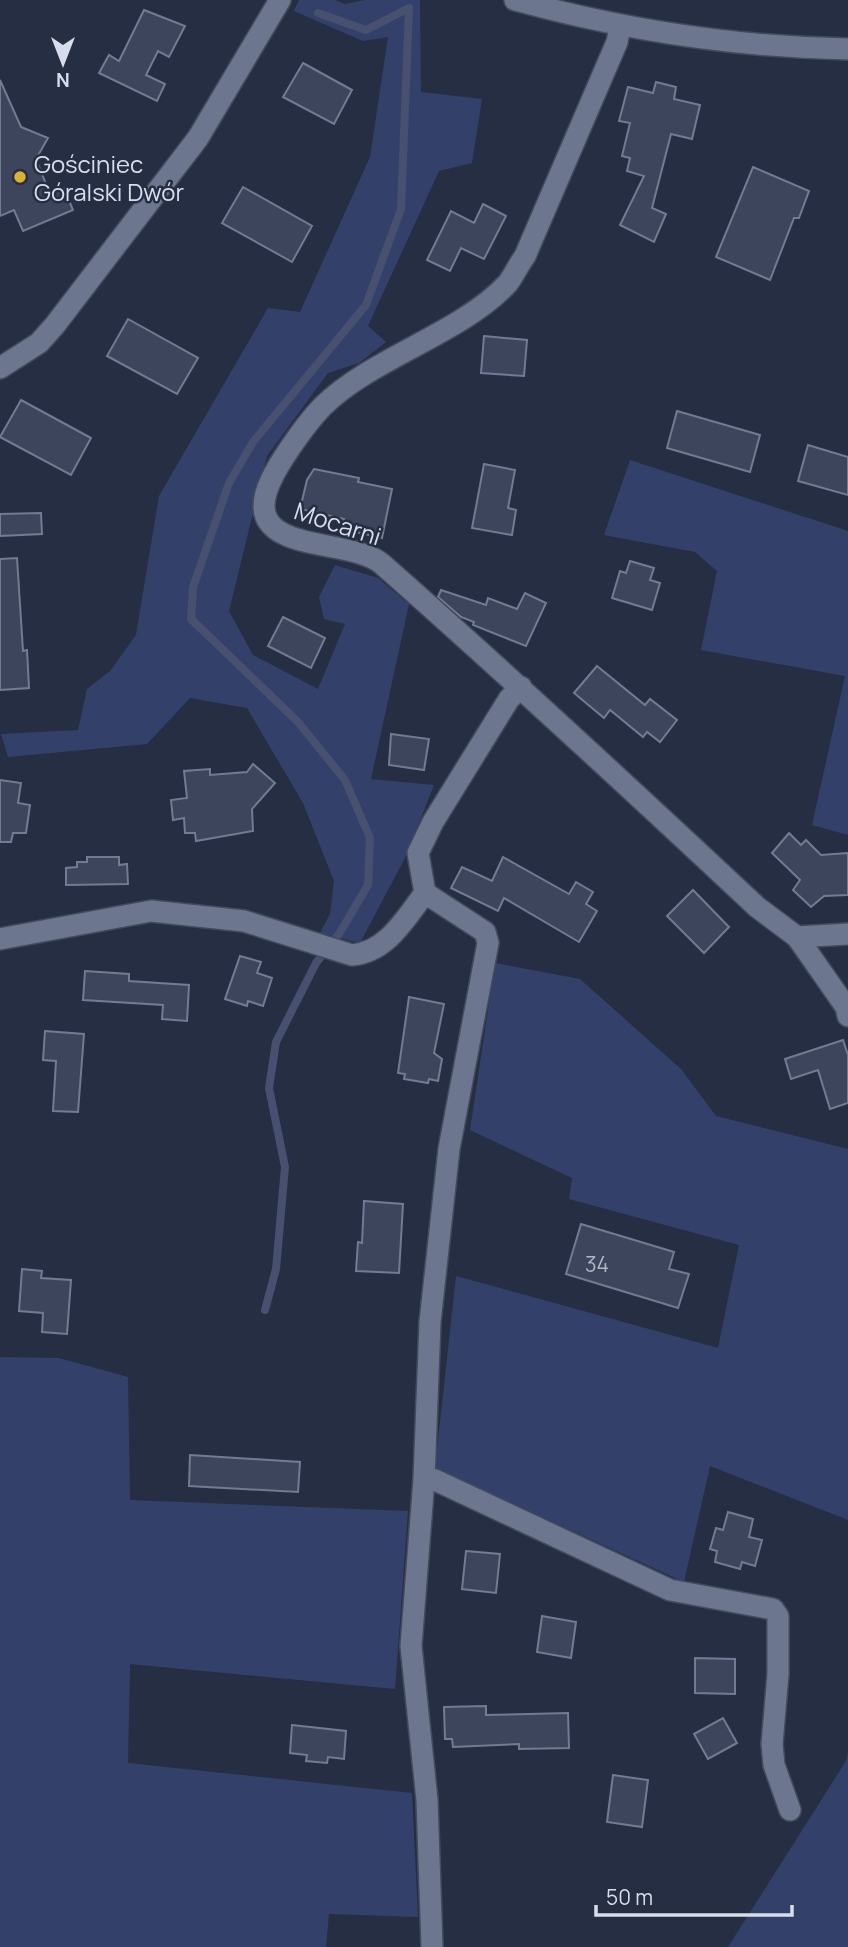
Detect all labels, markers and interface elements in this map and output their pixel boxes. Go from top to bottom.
north arrow [28,28,98,98]
text: N [56,67,70,93]
place label: Gościniec Góralski Dwór [34,147,184,208]
marker: Gościniec Góralski Dwór [12,169,28,185]
street label: Mocarni [290,493,386,553]
house number: 34 [585,1250,609,1278]
scale bar [596,1874,792,1918]
text: 50 m [606,1883,653,1911]

